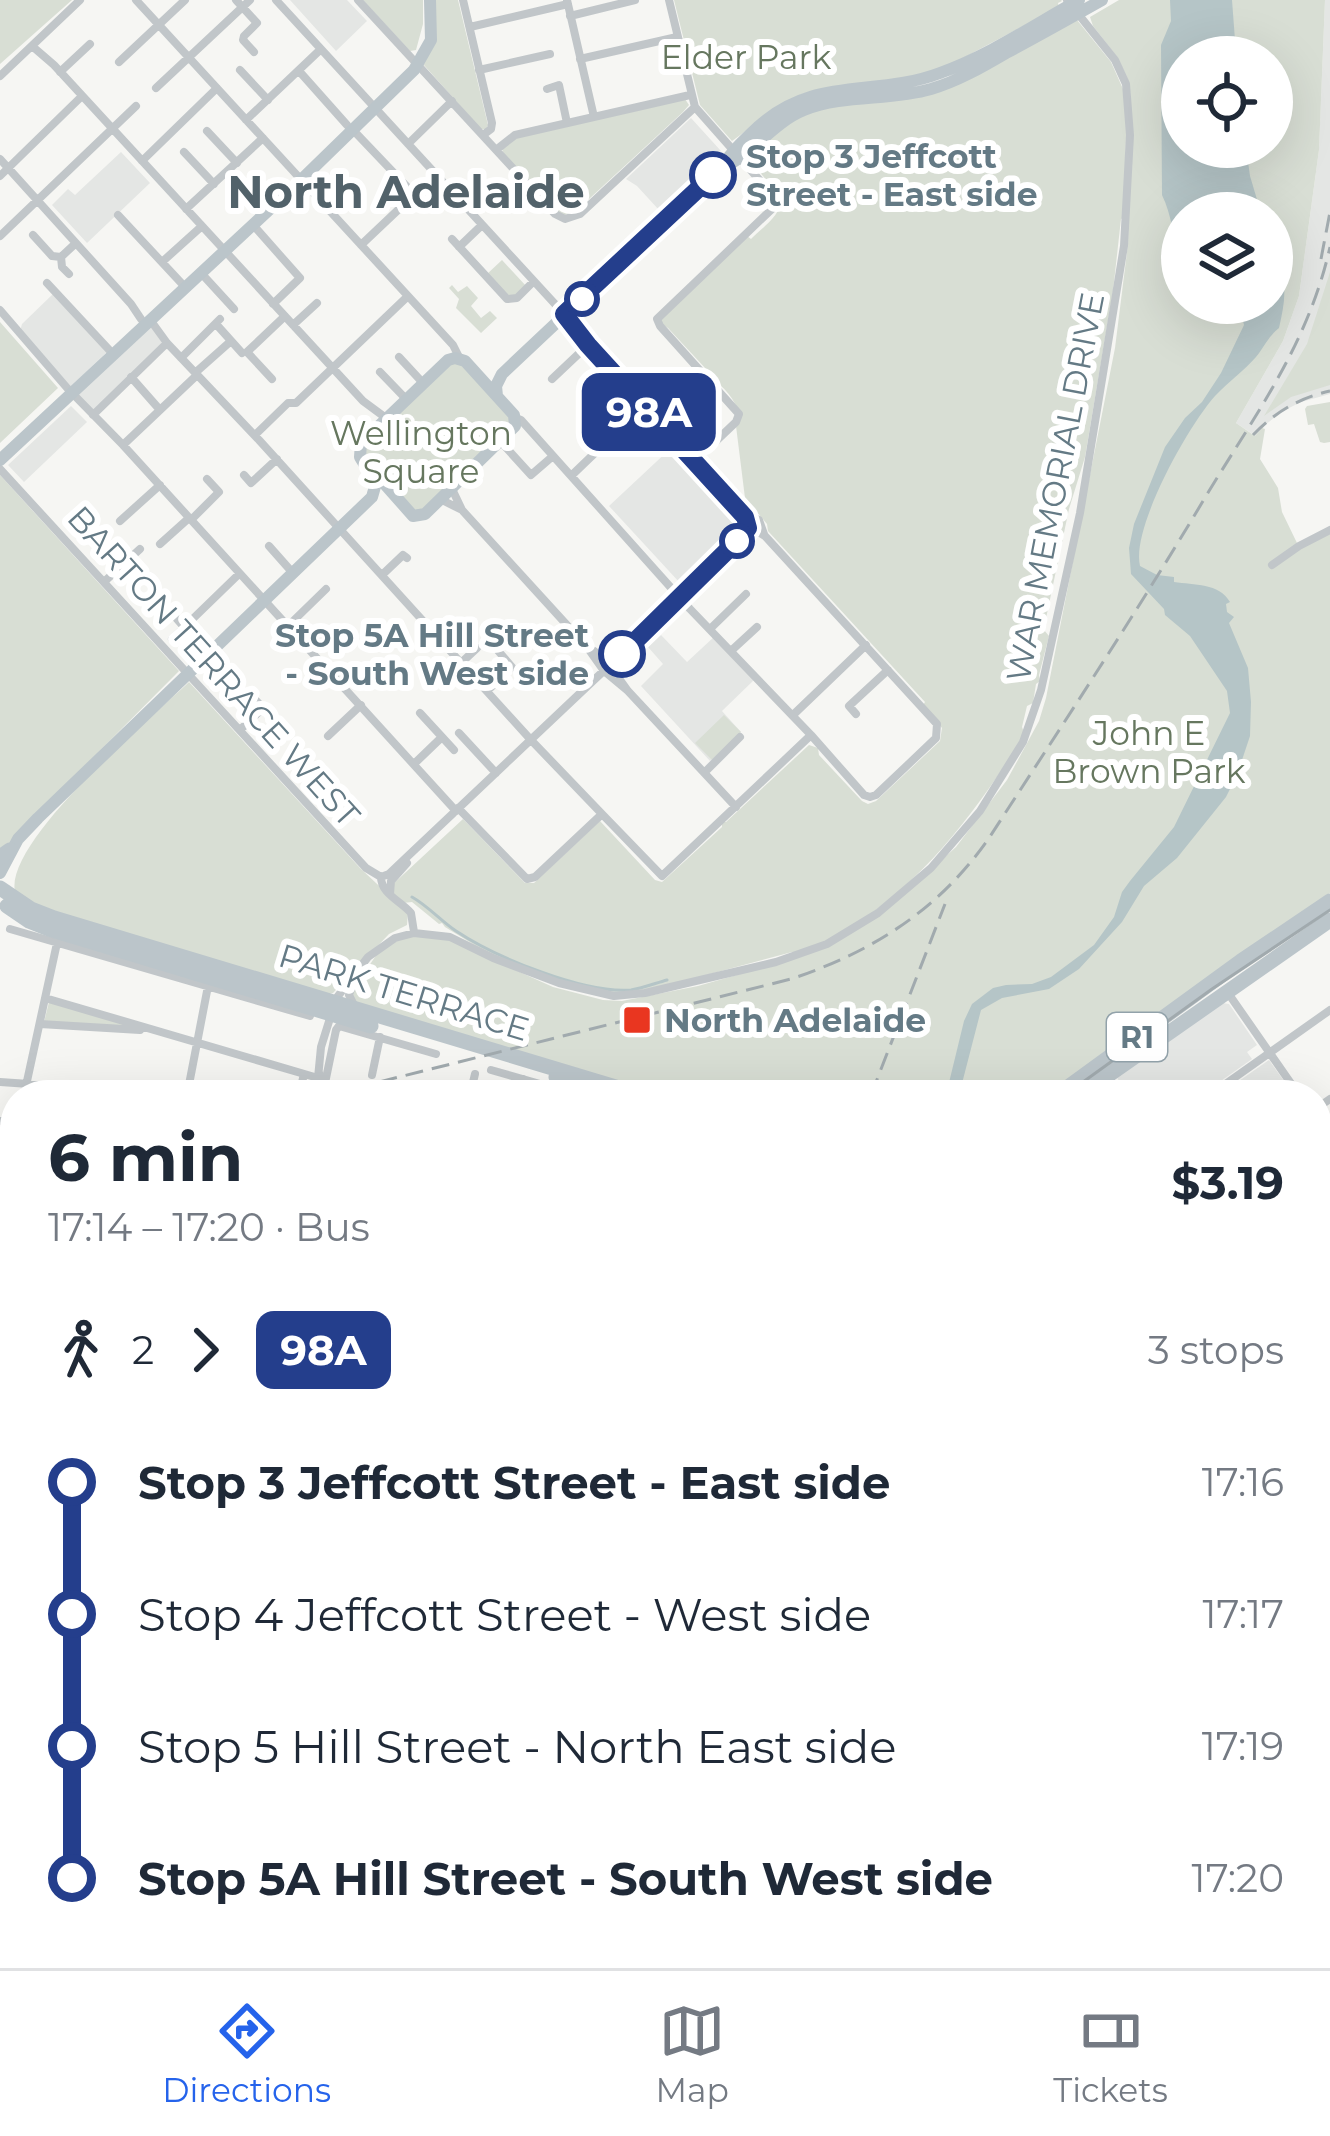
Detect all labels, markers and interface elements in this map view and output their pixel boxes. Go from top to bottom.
map controls [1161,36,1293,324]
button: locate [1161,36,1293,168]
park label: Elder Park [661,37,832,77]
place label: Stop 3 Jeffcott Street - East side [746,136,1037,214]
marker: Stop 3 Jeffcott Street - East side [691,153,735,197]
district label: North Adelaide [227,164,585,219]
button: layers [1161,192,1293,324]
unlabelled marker [566,283,598,315]
street label: WAR MEMORIAL DRIVE [998,289,1112,685]
line badge: 98A [580,373,718,451]
text: 98A [606,386,692,438]
park label: Wellington Square [330,413,512,491]
street label: BARTON TERRACE WEST [60,498,368,834]
unlabelled marker [721,525,753,557]
place label: Stop 5A Hill Street - South West side [275,615,589,693]
marker: Stop 5A Hill Street - South West side [600,632,644,676]
park label: John E Brown Park [1052,713,1246,791]
street label: PARK TERRACE [274,935,534,1049]
place label: North Adelaide [664,1000,926,1040]
marker: North Adelaide [621,1004,653,1036]
road number: R1 [1107,1013,1167,1061]
text: 6 min [48,1117,243,1198]
text: $3.19 [1171,1155,1284,1210]
text: 17:14 – 17:20 · Bus [48,1203,370,1251]
icon: walk [48,1317,114,1383]
icon: forward [172,1317,238,1383]
text: 98A [280,1324,367,1376]
text: 2 [132,1326,154,1374]
text: 3 stops [1148,1326,1284,1374]
text: Stop 3 Jeffcott Street - East side [138,1455,890,1510]
text: 17:16 [1202,1458,1284,1506]
text: Stop 4 Jeffcott Street - West side [138,1587,871,1642]
text: 17:17 [1202,1590,1284,1638]
text: Stop 5 Hill Street - North East side [138,1719,896,1774]
text: 17:19 [1202,1722,1284,1770]
text: Stop 5A Hill Street - South West side [138,1851,993,1906]
text: 17:20 [1192,1854,1284,1902]
tab: Directions [162,1998,331,2110]
tab: Map [656,1998,729,2110]
tab: Tickets [1053,1998,1168,2110]

